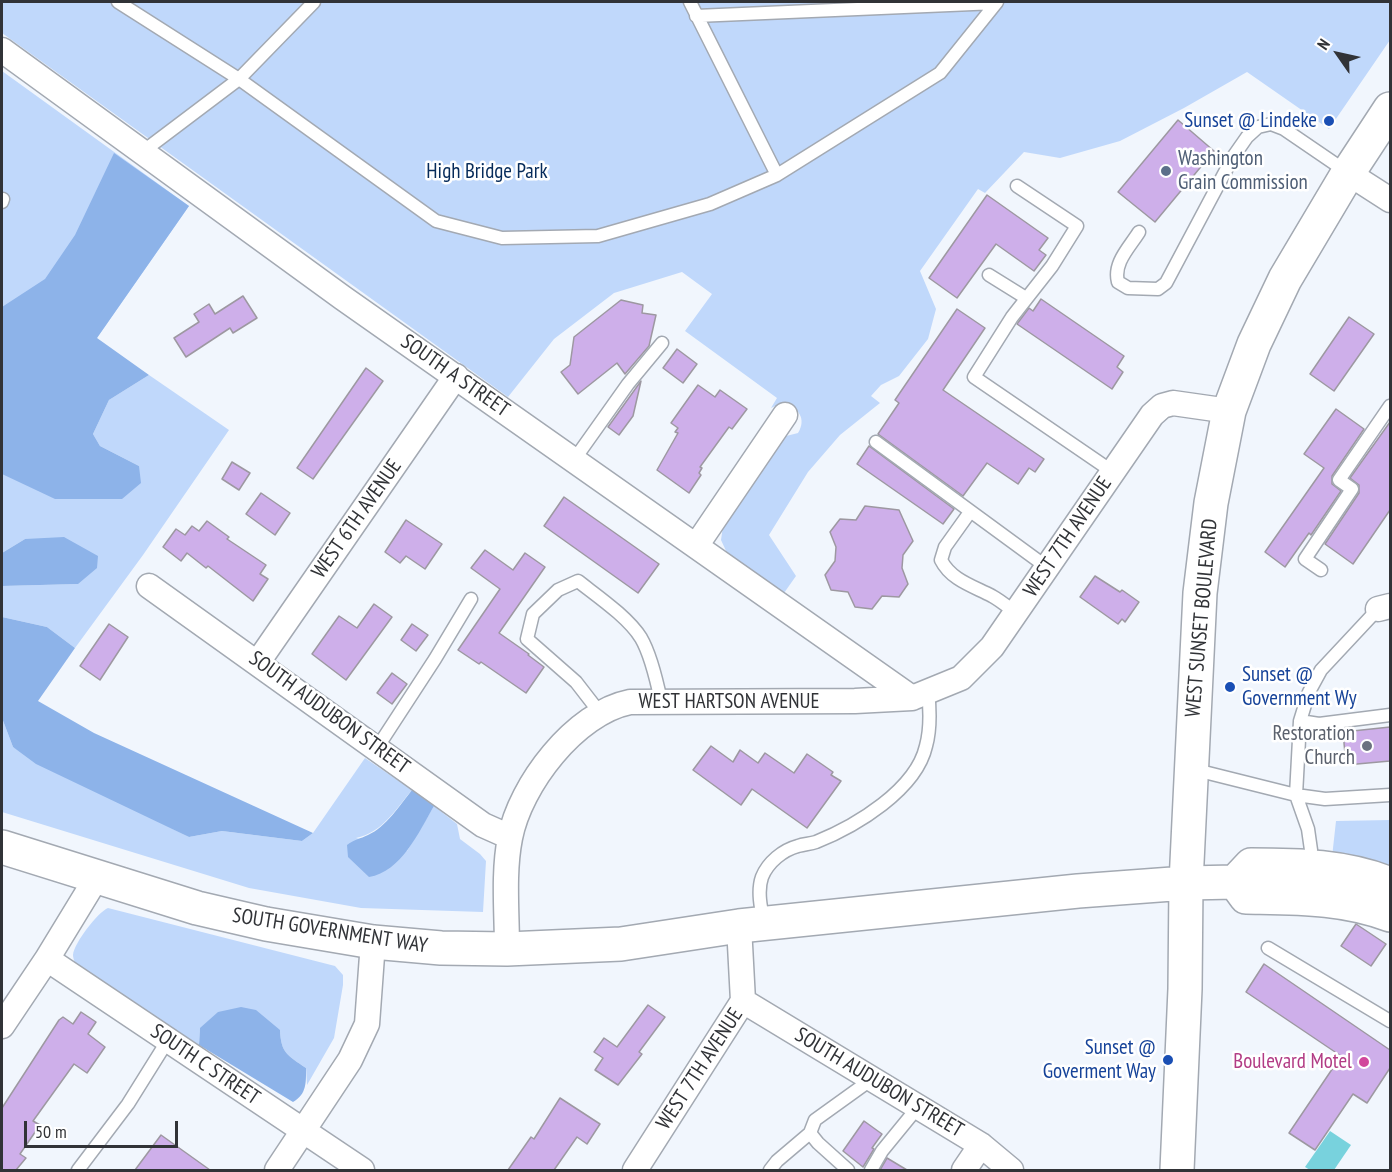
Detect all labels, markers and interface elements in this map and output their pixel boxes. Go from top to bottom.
north arrow [1308,24,1368,84]
text: N [1312,35,1334,53]
place label: Sunset @ Lindeke [1184,108,1317,134]
marker: Sunset @ Lindeke [1322,114,1336,128]
place label: Washington Grain Commission [1178,146,1308,196]
park label: High Bridge Park [426,159,548,185]
marker: Washington Grain Commission [1159,164,1173,178]
street label: SOUTH A STREET [396,329,514,423]
street label: WEST 6TH AVENUE [307,455,407,583]
street label: WEST 7TH AVENUE [1019,472,1117,602]
street label: WEST SUNSET BOULEVARD [1181,518,1223,718]
street label: SOUTH AUDUBON STREET [244,646,414,780]
place label: Sunset @ Government Wy [1242,662,1357,712]
marker: Sunset @ Government Wy [1223,680,1237,694]
street label: WEST HARTSON AVENUE [639,689,819,715]
place label: Restoration Church [1273,721,1355,771]
marker: Restoration Church [1360,739,1374,753]
street label: SOUTH GOVERNMENT WAY [231,903,429,959]
street label: WEST 7TH AVENUE [651,1004,749,1134]
street label: SOUTH C STREET [146,1019,264,1111]
street label: SOUTH AUDUBON STREET [790,1023,968,1143]
place label: Sunset @ Goverment Way [1043,1035,1156,1085]
place label: Boulevard Motel [1233,1049,1352,1075]
marker: Sunset @ Goverment Way [1161,1053,1175,1067]
marker: Boulevard Motel [1357,1055,1371,1069]
scale bar [27,1109,182,1147]
text: 50 m [35,1120,67,1143]

